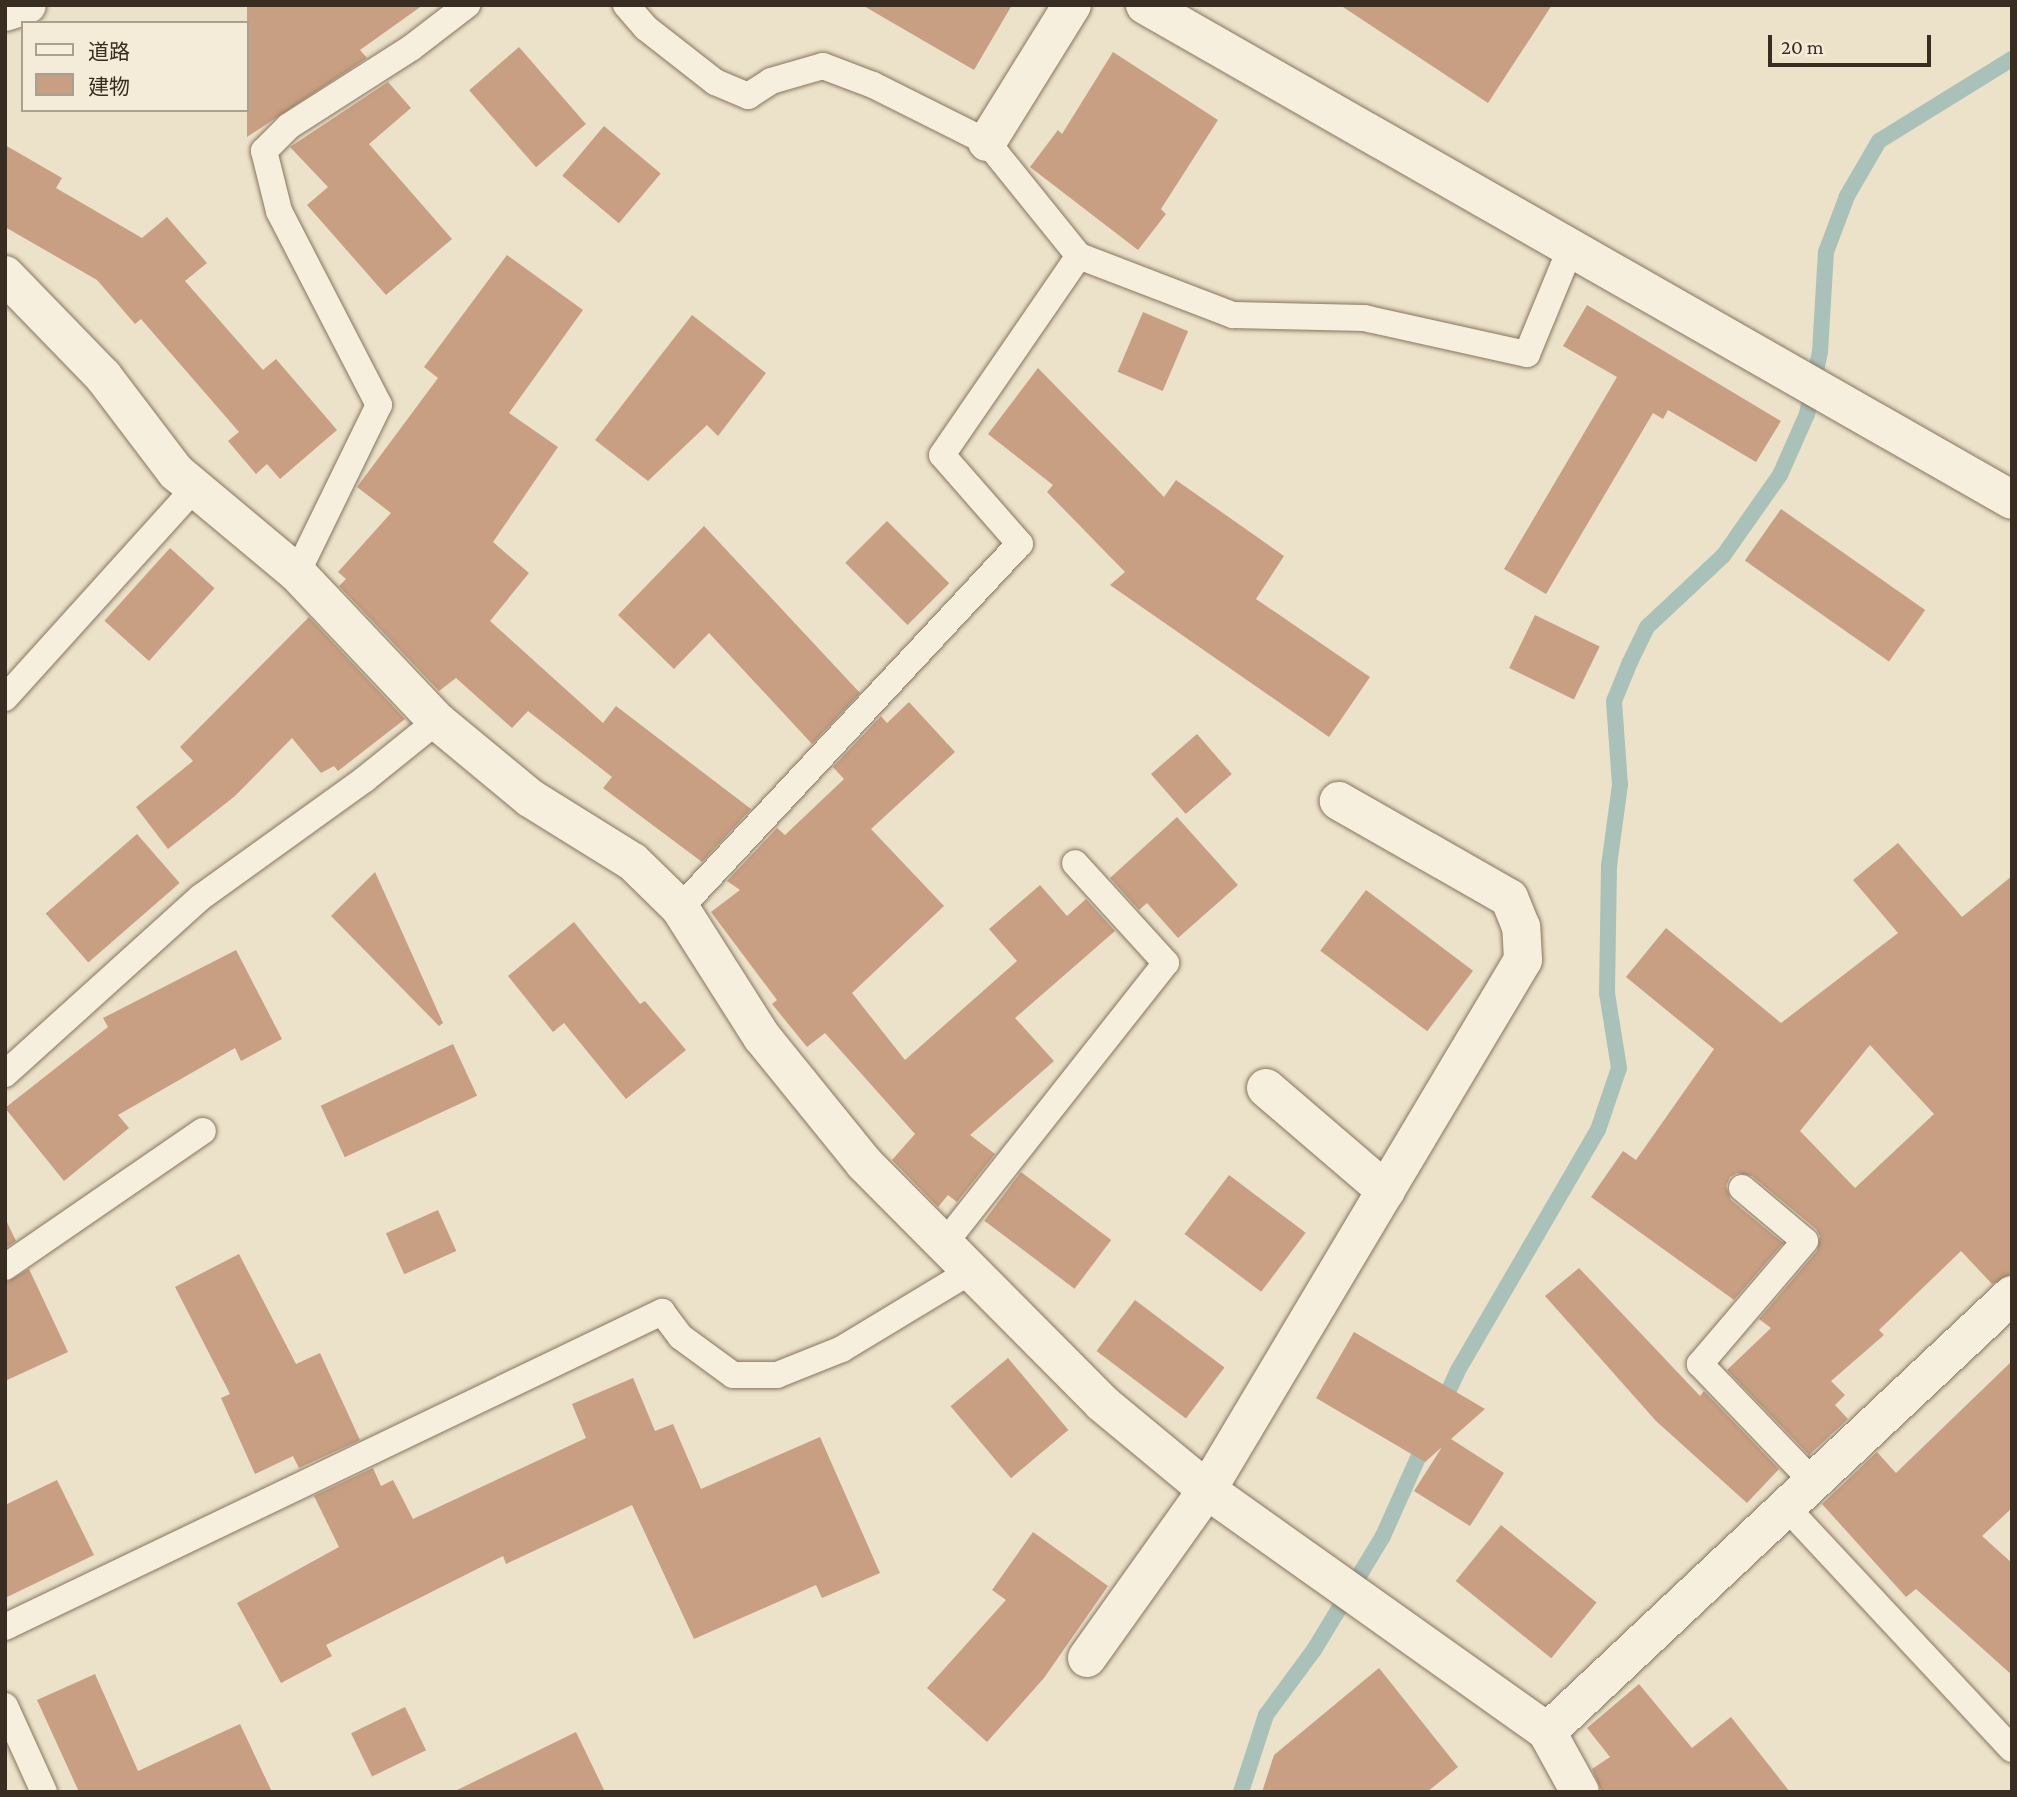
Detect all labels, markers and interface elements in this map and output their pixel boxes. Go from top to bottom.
legend [21,21,248,112]
scale bar [1772,21,1935,65]
text: 20 m [1781,35,1824,59]
text: 道路 [88,40,130,64]
text: 建物 [88,75,130,99]

